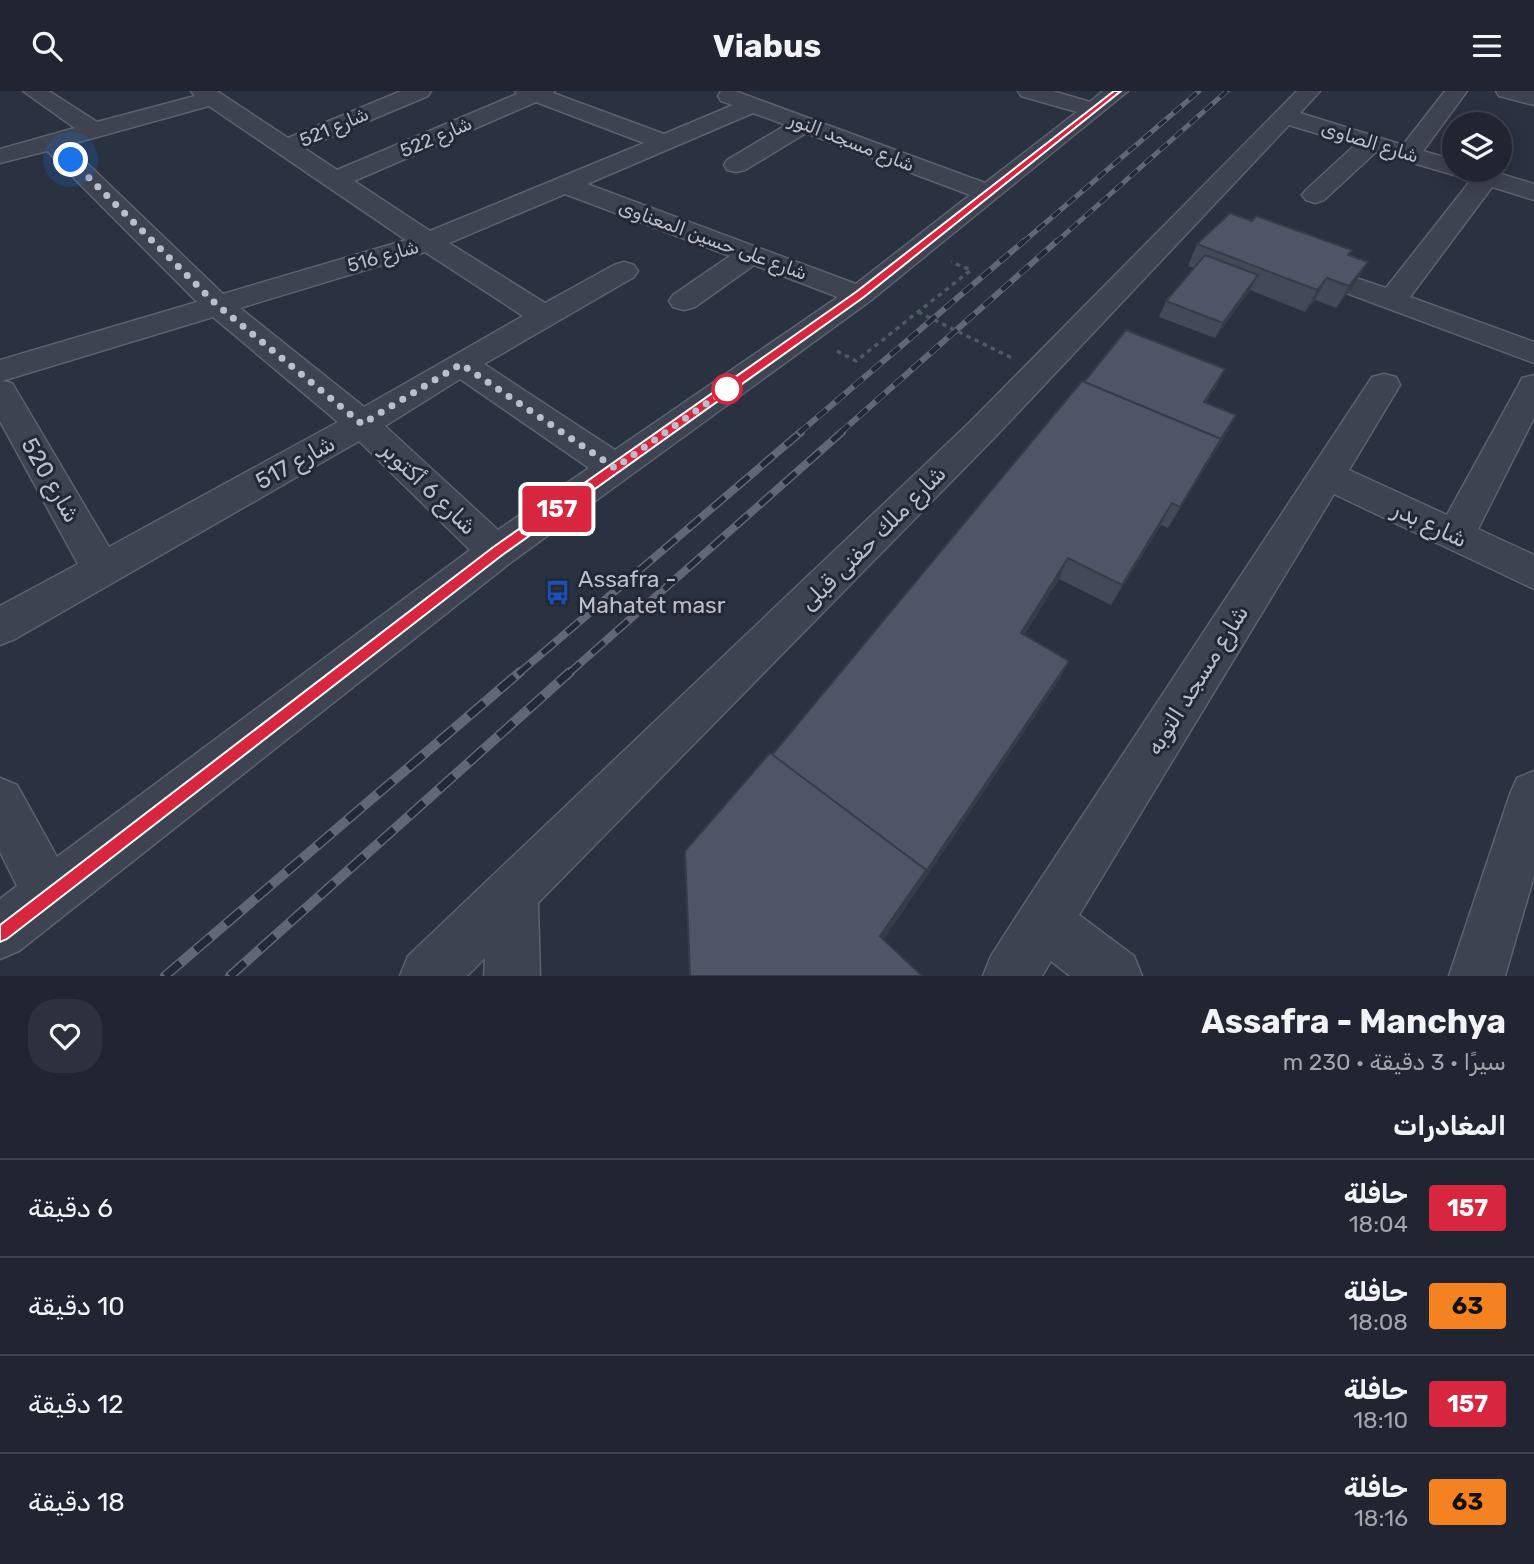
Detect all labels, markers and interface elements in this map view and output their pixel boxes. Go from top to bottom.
icon: search [28,27,66,65]
text: Viabus [713,27,821,65]
icon: menu [1468,27,1506,65]
street label: شارع 521 [296,102,373,154]
street label: شارع مسجد النور [784,107,918,178]
street label: شارع 522 [396,112,476,164]
map controls [1442,112,1512,182]
button: layers [1442,112,1512,182]
street label: شارع الصاوى [1318,116,1421,170]
your location [53,142,88,177]
street label: شارع على حسين المعناوى [615,195,811,287]
street label: شارع 516 [345,235,422,279]
unlabelled marker [712,374,742,404]
street label: شارع 517 [250,429,341,497]
street label: شارع 520 [14,433,86,528]
street label: شارع 6 أكتوبر [372,434,483,542]
street label: شارع ملك حفنى قبلى [794,459,953,618]
line badge: 157 [517,486,597,532]
street label: شارع بدر [1386,494,1472,555]
text: 157 [536,495,578,523]
place label: Assafra - Mahatet masr [578,565,726,619]
bus stop icon: Assafra - Mahatet masr [544,578,572,606]
street label: شارع مسجد التوبه [1140,600,1256,761]
button: heart [28,999,102,1073]
text: Assafra - Manchya [1201,1002,1506,1041]
text: سيرًا · 3 دقيقة · 230 m [1283,1048,1506,1076]
text: المغادرات [1393,1111,1506,1142]
text: حافلة [1344,1179,1408,1210]
text: 6 دقيقة [28,1193,113,1224]
text: 157 [1447,1194,1488,1222]
text: 18:04 [1349,1210,1408,1238]
text: حافلة [1344,1277,1408,1308]
text: 10 دقيقة [28,1291,125,1322]
text: 63 [1452,1292,1483,1320]
text: 18:08 [1348,1308,1408,1336]
text: حافلة [1344,1375,1408,1406]
text: 12 دقيقة [28,1389,124,1420]
text: 157 [1447,1390,1488,1418]
text: 18:10 [1353,1406,1408,1434]
text: حافلة [1344,1473,1408,1504]
text: 18 دقيقة [28,1487,125,1518]
text: 63 [1452,1488,1483,1516]
text: 18:16 [1354,1504,1408,1532]

